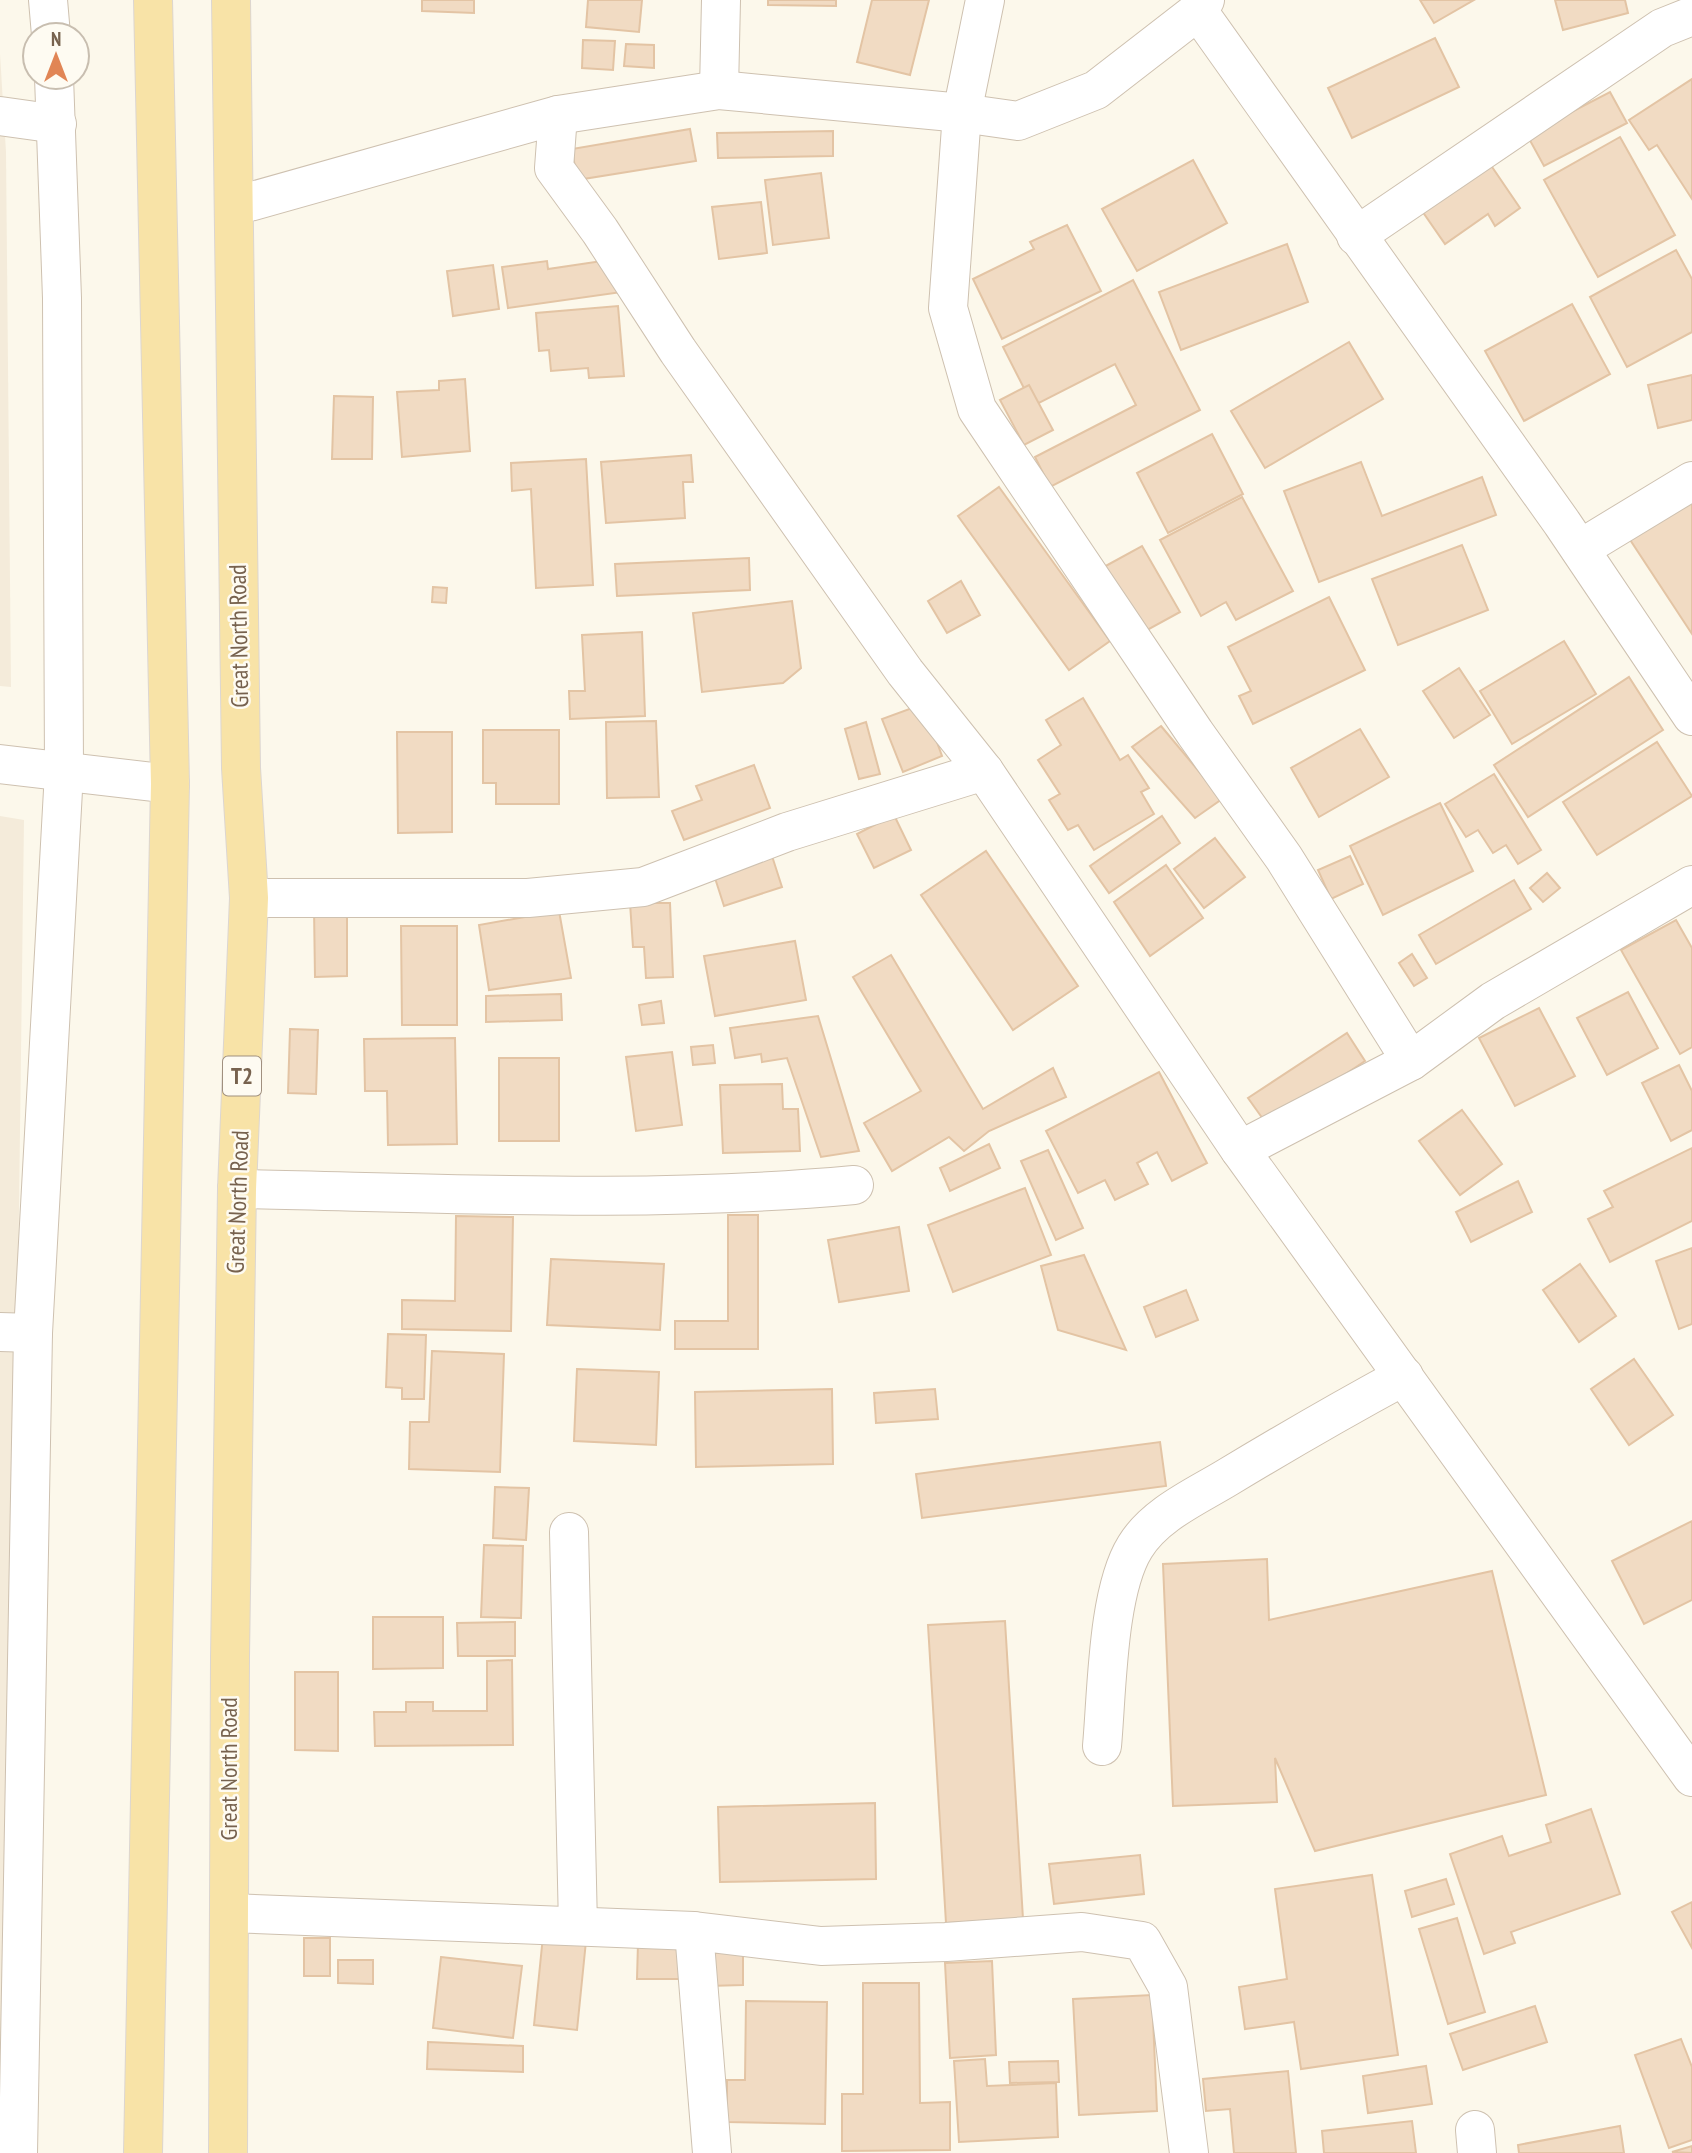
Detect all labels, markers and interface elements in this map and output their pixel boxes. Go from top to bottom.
north arrow [21,21,91,91]
text: N [51,27,61,51]
street label: Great North Road [222,564,255,708]
road number: T2 [223,1056,261,1096]
street label: Great North Road [220,1130,255,1274]
street label: Great North Road [213,1697,244,1841]

